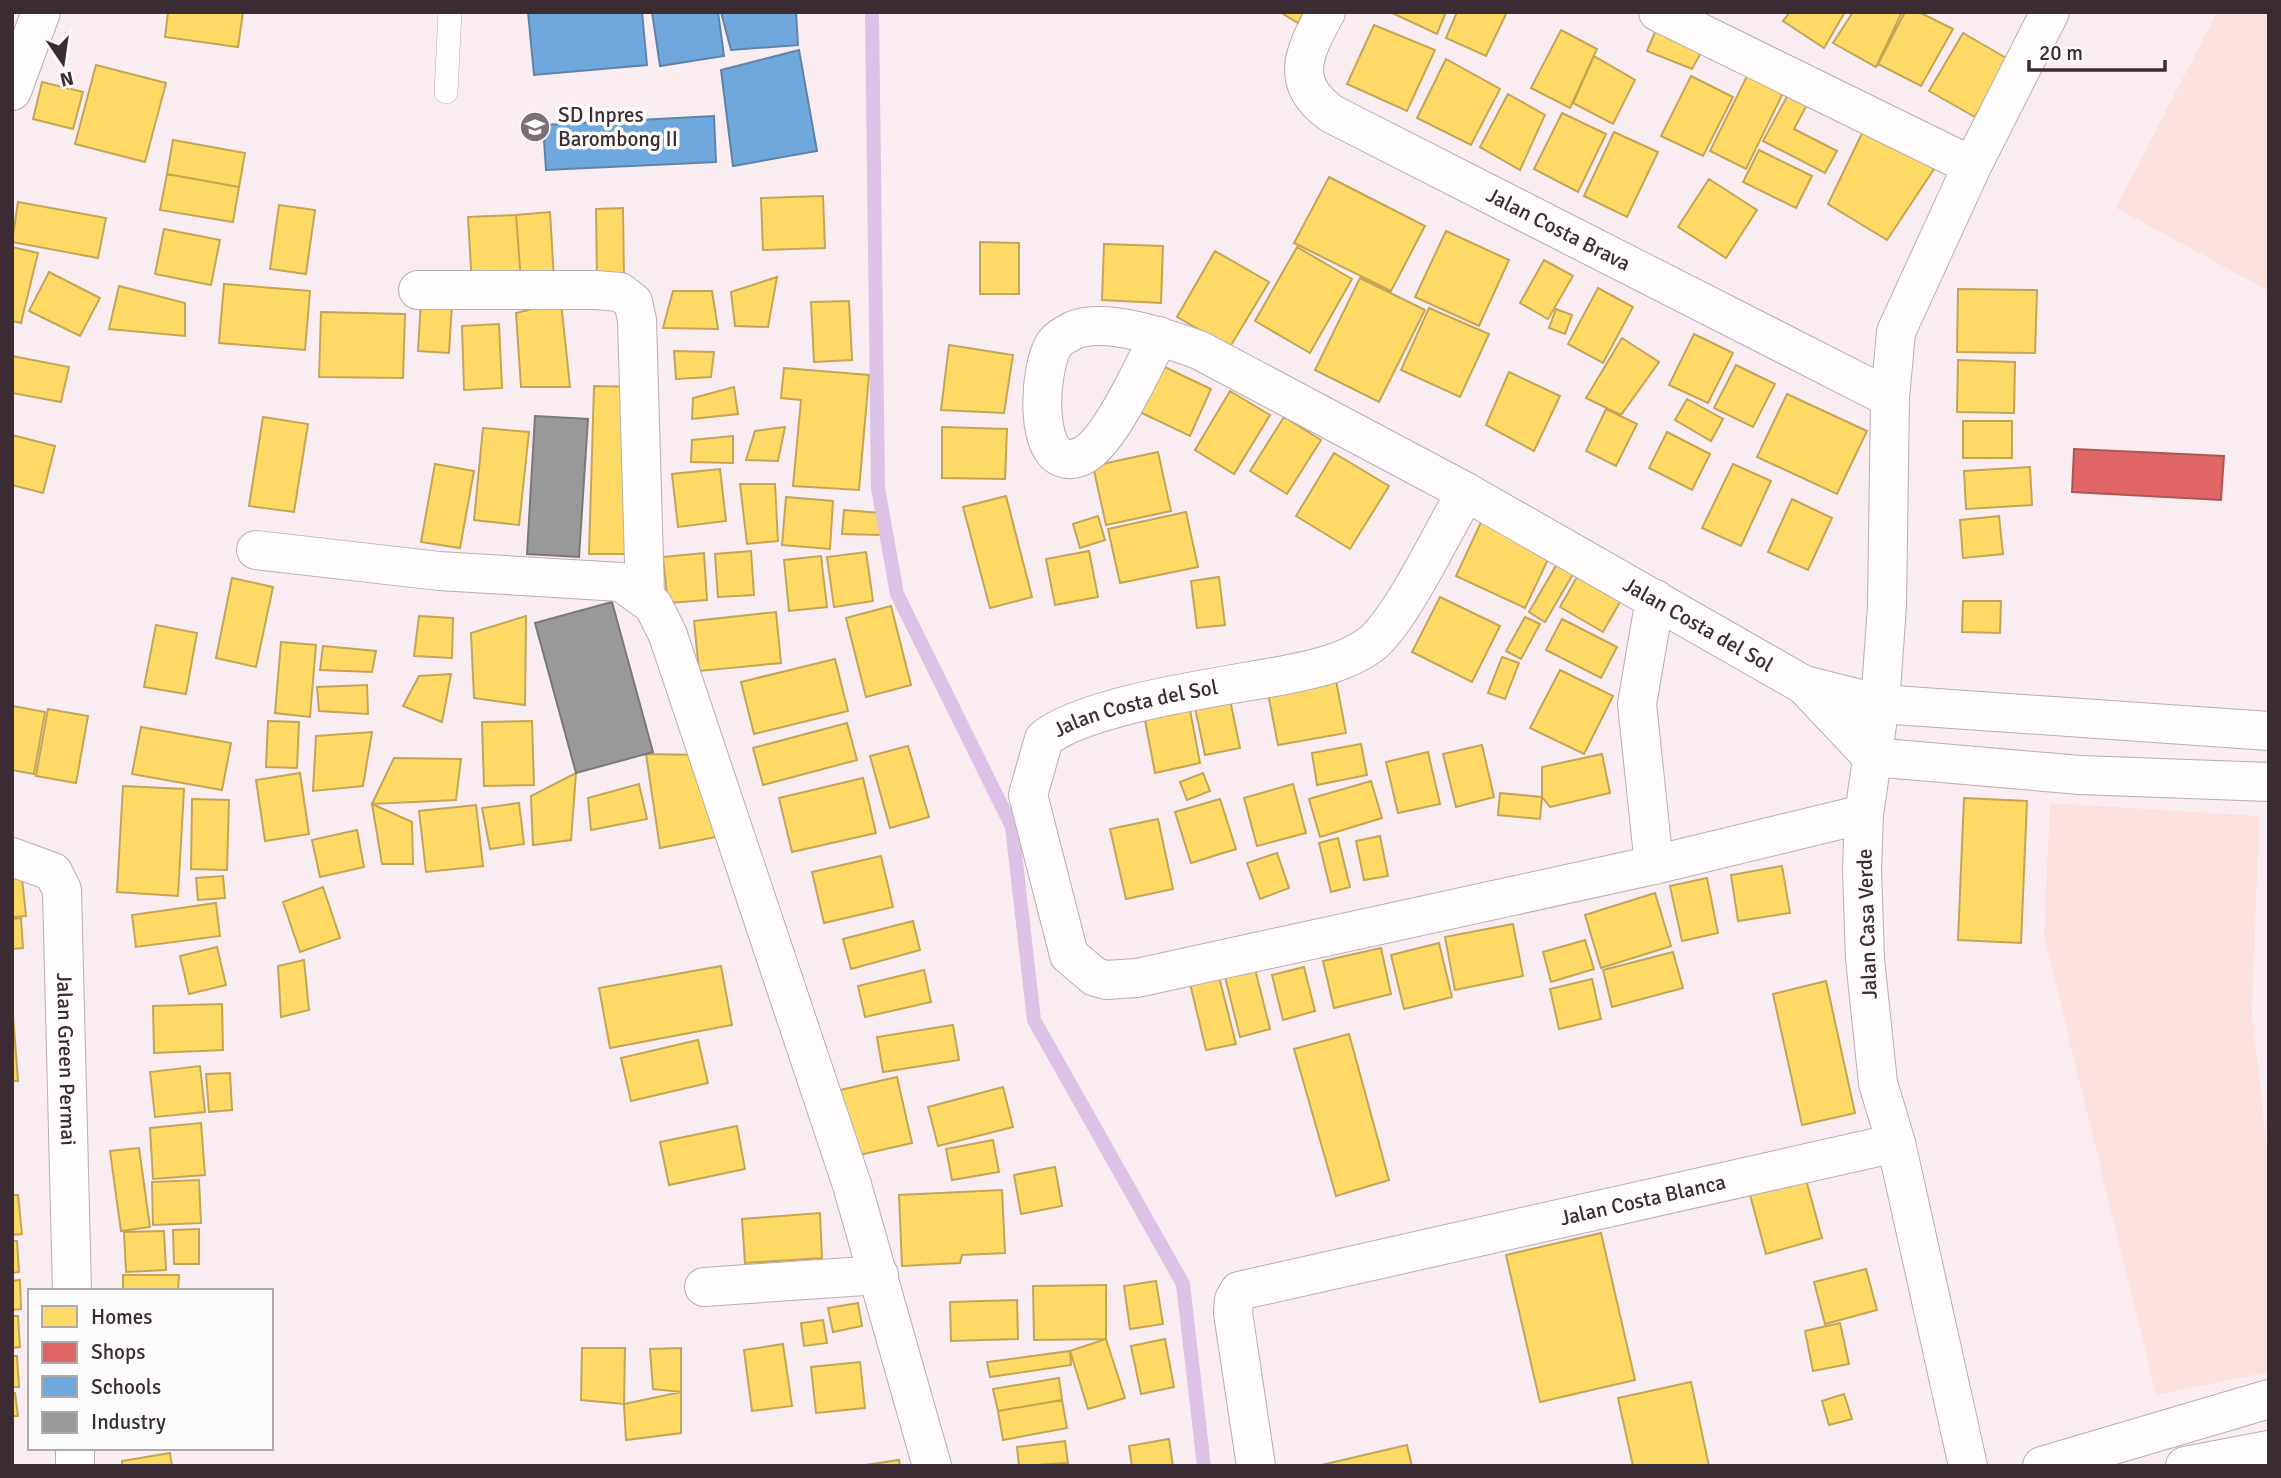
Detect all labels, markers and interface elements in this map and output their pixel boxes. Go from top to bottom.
north arrow [28,28,98,98]
scale bar [2029,28,2166,72]
text: 20 m [2039,40,2083,66]
text: N [57,65,76,92]
place label: SD Inpres Barombong II [558,102,678,152]
school or university icon: SD Inpres Barombong II [518,110,552,144]
street label: Jalan Costa Brava [1482,182,1635,277]
street label: Jalan Costa del Sol [1618,571,1778,678]
street label: Jalan Costa del Sol [1049,674,1220,743]
street label: Jalan Casa Verde [1851,848,1883,1000]
street label: Jalan Green Permai [51,972,81,1146]
street label: Jalan Costa Blanca [1557,1169,1728,1231]
legend [28,1289,273,1450]
text: Homes [91,1304,153,1330]
text: Shops [91,1339,145,1365]
text: Schools [91,1374,161,1400]
text: Industry [91,1409,166,1435]

